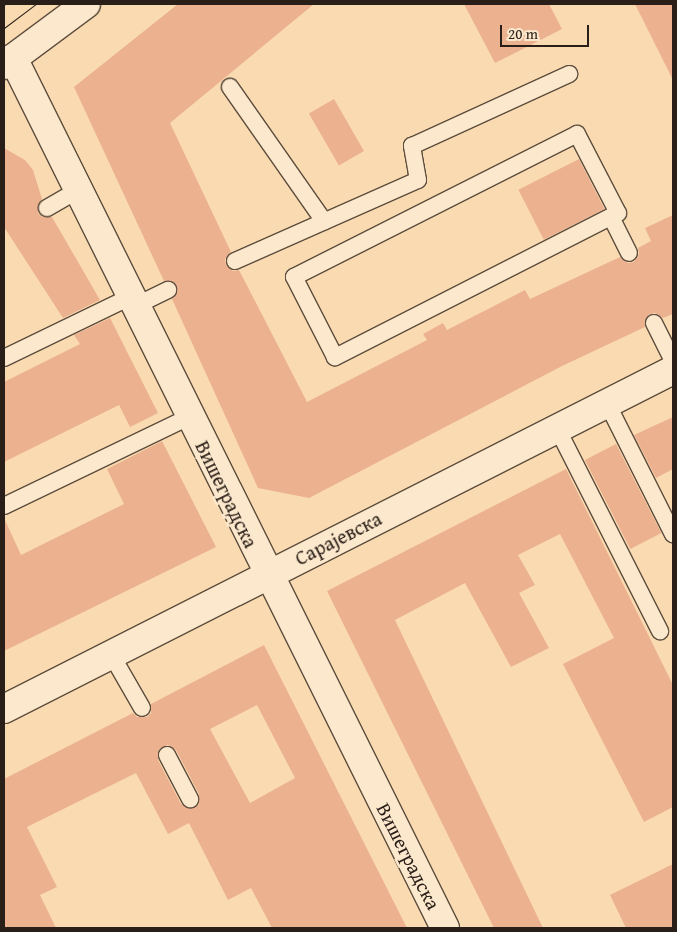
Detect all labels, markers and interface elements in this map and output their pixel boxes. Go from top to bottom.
scale bar [502,15,591,47]
text: 20 m [508,23,538,44]
street label: Вишеградска [191,436,263,552]
street label: Сарајевска [291,506,385,570]
street label: Вишеградска [372,799,446,913]

